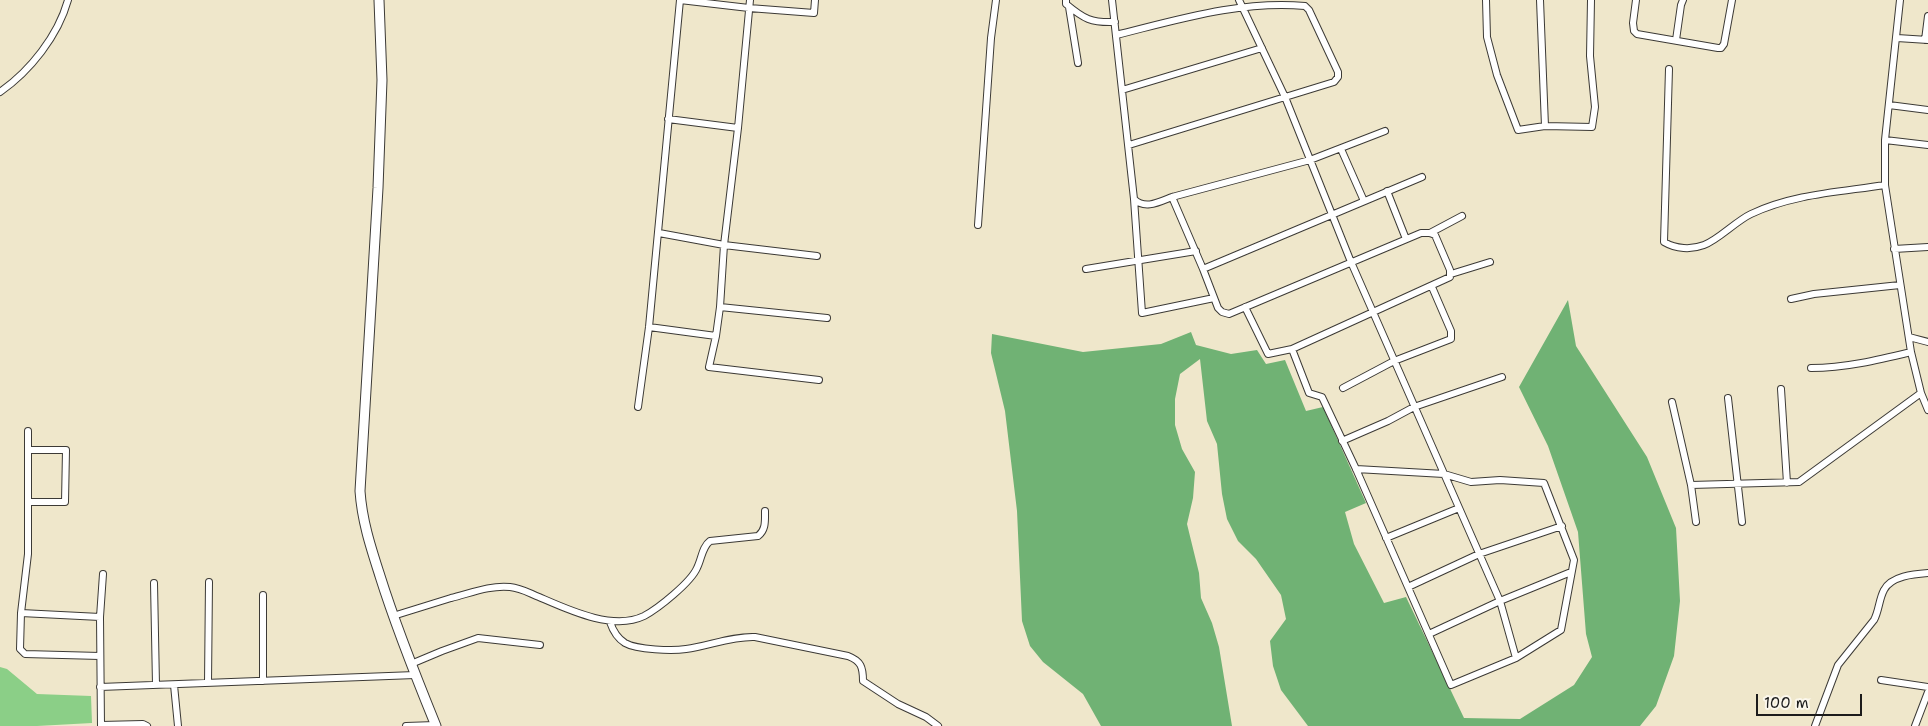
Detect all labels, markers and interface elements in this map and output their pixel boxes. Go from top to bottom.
scale bar [1758,684,1864,716]
text: 100 m [1764,693,1809,713]

